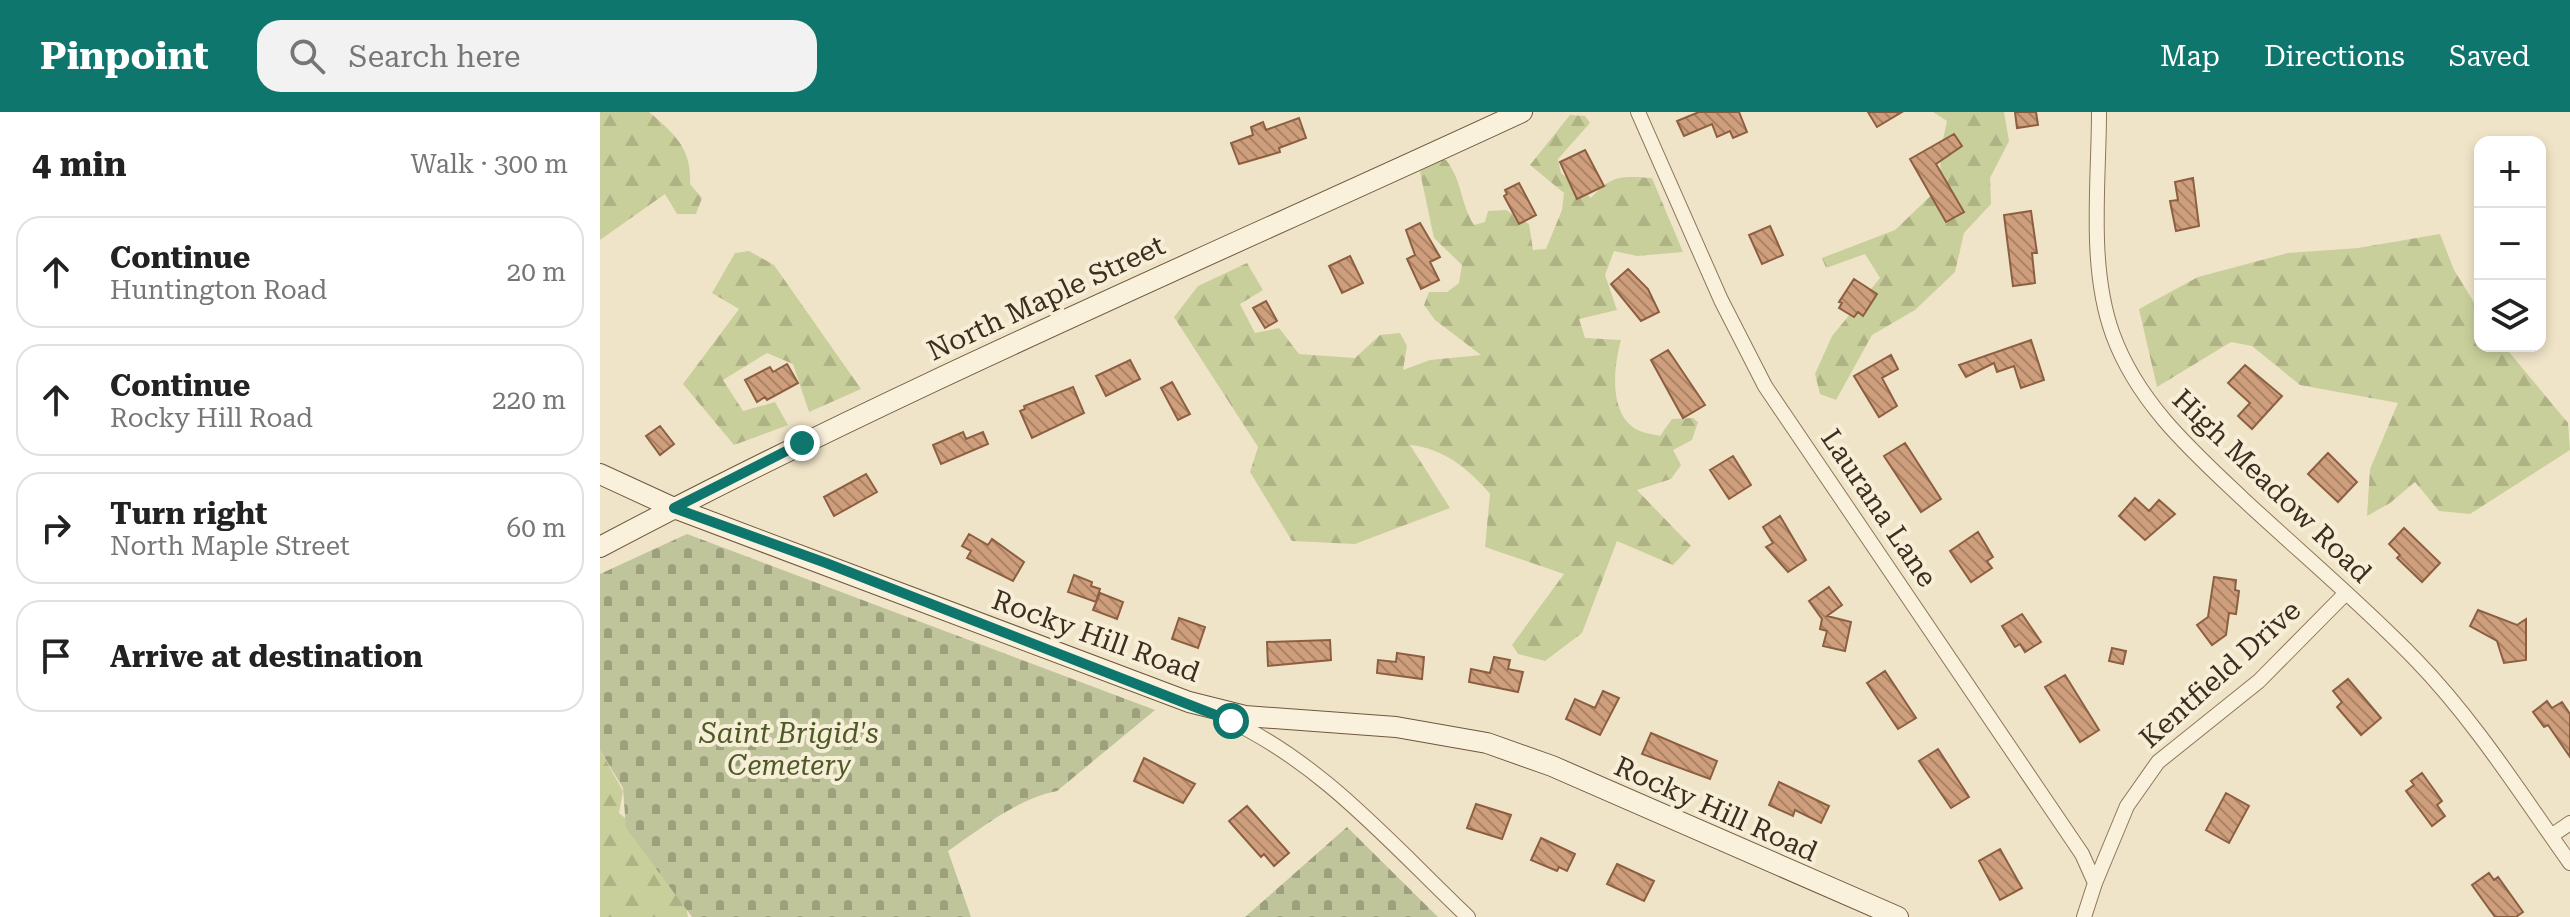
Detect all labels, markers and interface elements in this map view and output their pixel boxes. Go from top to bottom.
search box [257,20,817,92]
text: Pinpoint [40,34,209,78]
icon: search [285,34,329,78]
text: Search here [349,39,520,74]
text: Map [2160,40,2220,73]
text: Directions [2264,40,2405,73]
text: Saved [2449,40,2530,73]
map controls [2474,136,2546,352]
button: + [2474,136,2546,208]
text: 4 min [32,144,127,184]
text: Walk · 300 m [410,149,568,179]
button: − [2474,208,2546,280]
street label: North Maple Street [922,228,1170,368]
text: Continue [110,240,250,275]
icon: ahead [34,250,78,294]
text: 20 m [507,257,566,287]
text: Huntington Road [110,275,327,305]
button: layers [2474,280,2546,352]
text: Continue [110,368,250,403]
icon: ahead [34,378,78,422]
street label: High Meadow Road [2166,383,2378,589]
text: 220 m [492,385,566,415]
text: Rocky Hill Road [110,403,313,433]
street label: Laurana Lane [1814,423,1944,593]
route end [784,425,820,461]
text: Turn right [110,496,267,531]
icon: right [34,506,78,550]
text: 60 m [507,513,566,543]
text: North Maple Street [110,531,350,561]
street label: Rocky Hill Road [988,583,1204,689]
street label: Kentfield Drive [2133,593,2307,755]
icon: arrive [34,634,78,678]
text: Arrive at destination [110,639,423,674]
route start [1213,703,1249,739]
park label: Saint Brigid's Cemetery [698,717,879,782]
street label: Rocky Hill Road [1610,750,1823,869]

